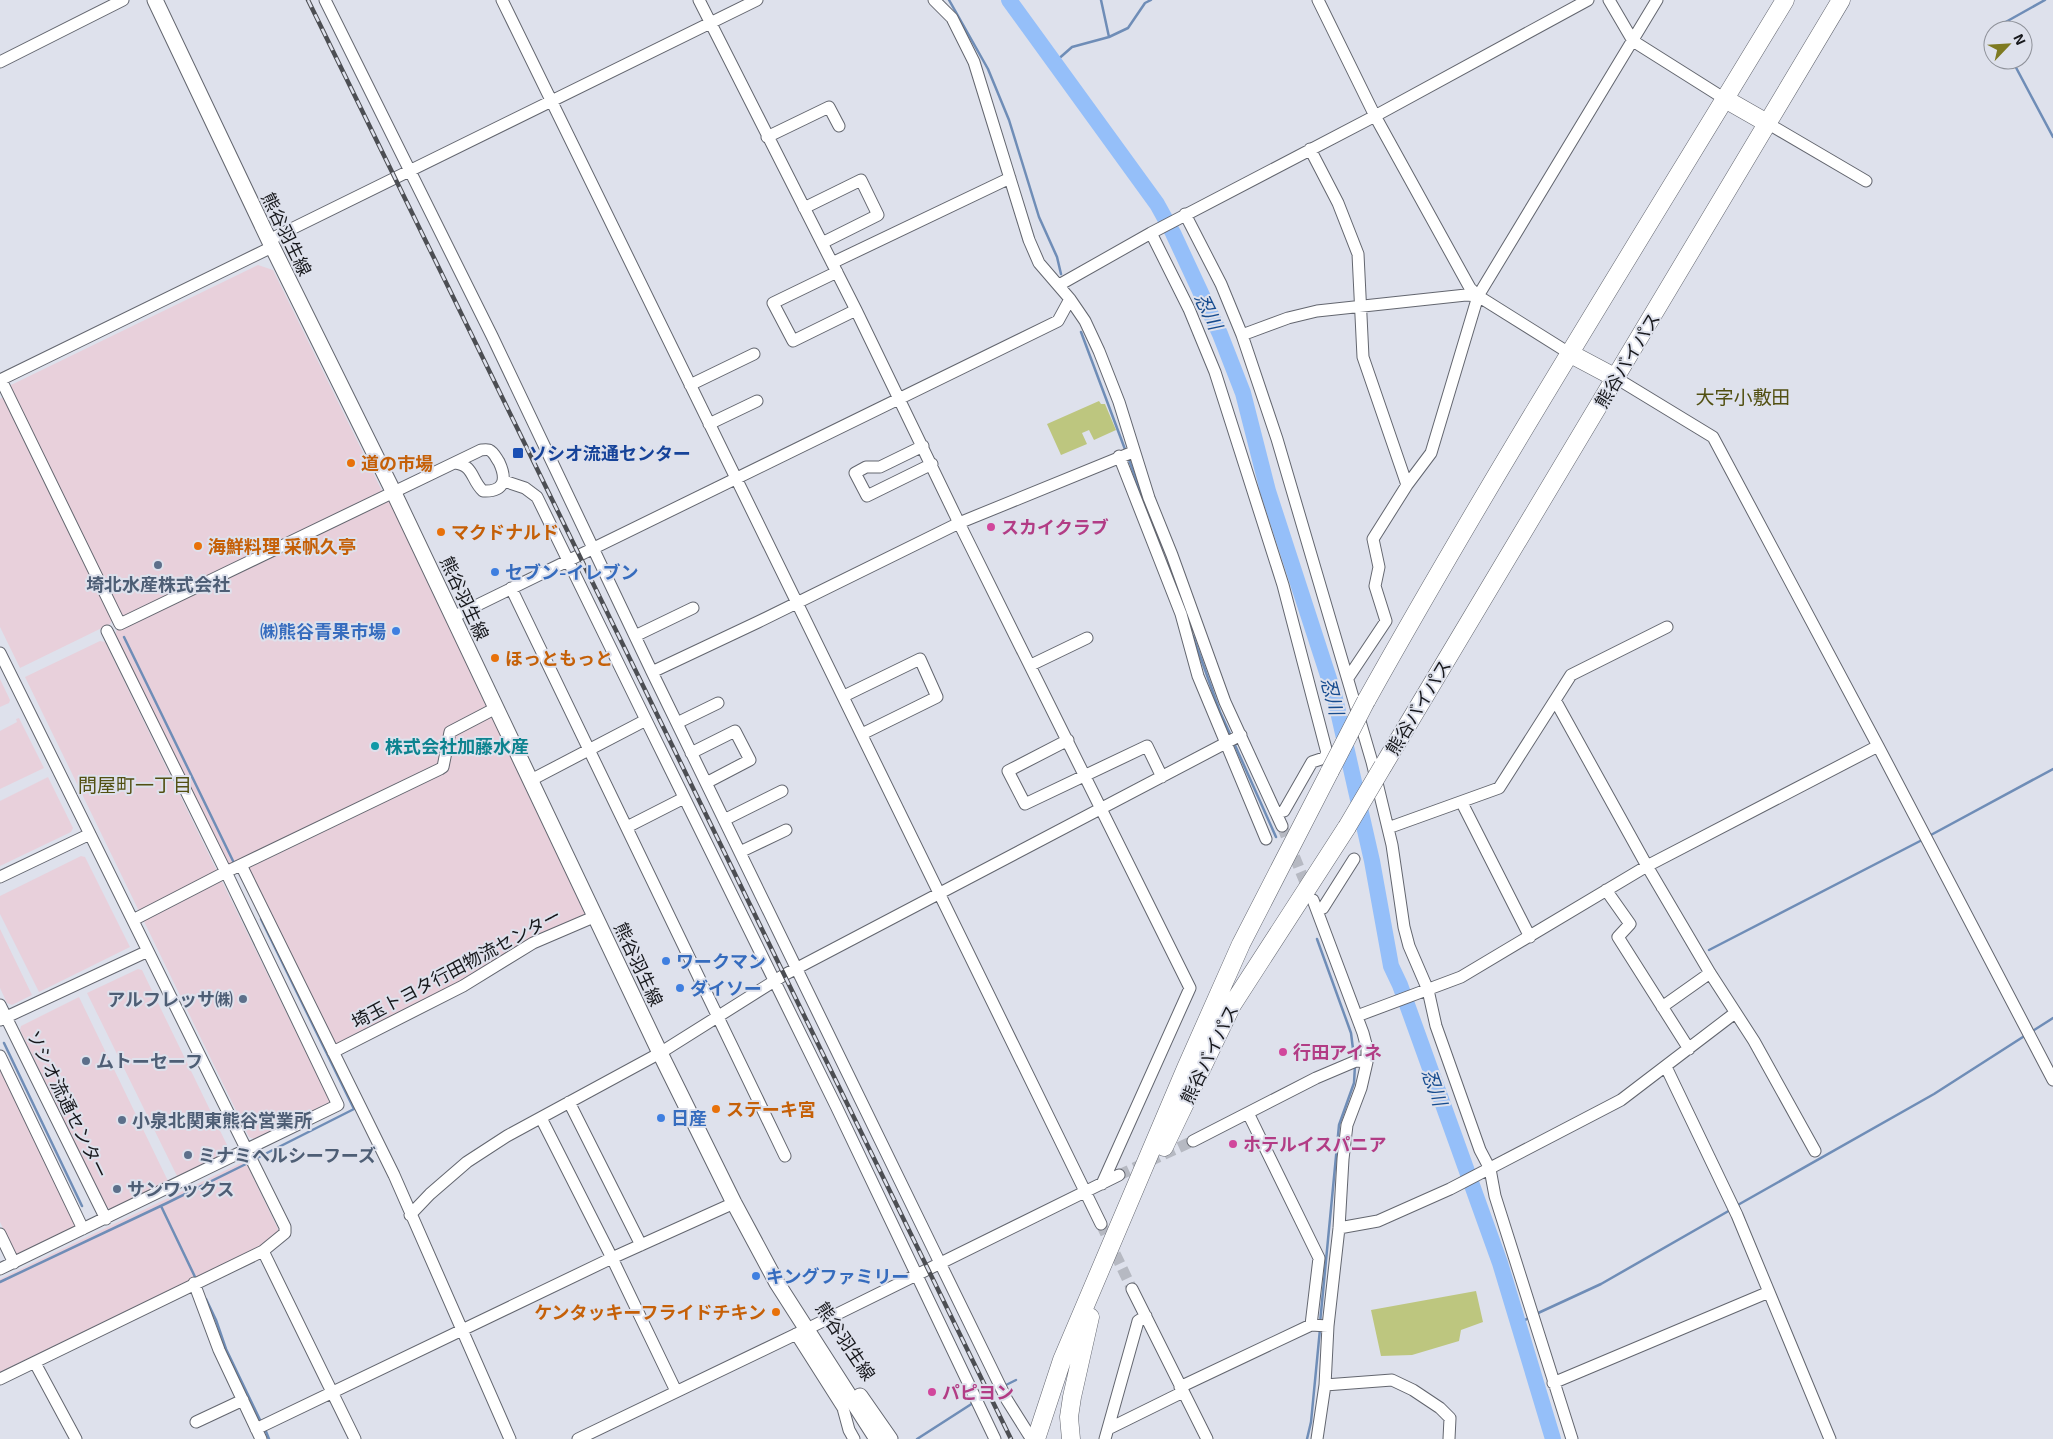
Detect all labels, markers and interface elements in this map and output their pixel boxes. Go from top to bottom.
north arrow [1983,20,2033,70]
text: N [2010,31,2030,47]
street label: 熊谷羽生線 [257,189,317,279]
water label: 忍川 [1190,289,1229,335]
street label: 熊谷バイパス [1590,308,1664,412]
district label: 大字小敷田 [1695,385,1791,408]
place label: ソシオ流通センター [529,442,691,464]
marker: ソシオ流通センター [511,446,525,460]
place label: 道の市場 [361,452,433,474]
marker: 道の市場 [345,457,357,469]
place label: スカイクラブ [1001,516,1109,538]
place label: マクドナルド [451,521,559,543]
marker: スカイクラブ [985,521,997,533]
marker: マクドナルド [435,526,447,538]
place label: 海鮮料理 采帆久亭 [208,535,356,557]
marker: 海鮮料理 采帆久亭 [192,540,204,552]
street label: 熊谷羽生線 [436,553,494,643]
marker: 埼北水産株式会社 [152,559,164,571]
place label: セブン-イレブン [505,561,638,583]
marker: セブン-イレブン [489,566,501,578]
place label: 埼北水産株式会社 [86,573,230,595]
place label: ㈱熊谷青果市場 [260,620,386,642]
marker: ㈱熊谷青果市場 [390,625,402,637]
place label: ほっともっと [505,647,613,669]
marker: ほっともっと [489,652,501,664]
street label: 熊谷バイパス [1381,655,1455,759]
water label: 忍川 [1317,675,1350,719]
place label: 株式会社加藤水産 [385,735,529,757]
marker: 株式会社加藤水産 [369,740,381,752]
district label: 問屋町一丁目 [78,773,192,796]
street label: 埼玉トヨタ行田物流センター [348,903,564,1033]
street label: 熊谷羽生線 [610,919,668,1009]
place label: ワークマン [676,950,766,972]
marker: ワークマン [660,955,672,967]
place label: ダイソー [690,977,762,999]
marker: ダイソー [674,982,686,994]
place label: アルフレッサ㈱ [107,988,233,1010]
marker: アルフレッサ㈱ [237,993,249,1005]
street label: 熊谷バイパス [1176,1001,1242,1107]
street label: ソシオ流通センター [23,1026,113,1182]
place label: 行田アイネ [1293,1041,1382,1063]
marker: 行田アイネ [1277,1046,1289,1058]
place label: ムトーセーフ [96,1050,203,1072]
marker: ムトーセーフ [80,1055,92,1067]
water label: 忍川 [1418,1065,1453,1111]
place label: ステーキ宮 [726,1098,816,1120]
marker: ステーキ宮 [710,1103,722,1115]
place label: 日産 [671,1107,707,1129]
place label: 小泉北関東熊谷営業所 [132,1109,312,1131]
marker: 日産 [655,1112,667,1124]
marker: 小泉北関東熊谷営業所 [116,1114,128,1126]
place label: ホテルイスパニア [1243,1133,1386,1155]
marker: ホテルイスパニア [1227,1138,1239,1150]
place label: ミナミヘルシーフーズ [198,1144,376,1166]
marker: ミナミヘルシーフーズ [182,1149,194,1161]
place label: サンワックス [127,1178,234,1200]
marker: サンワックス [111,1183,123,1195]
place label: キングファミリー [766,1265,909,1287]
marker: キングファミリー [750,1270,762,1282]
street label: 熊谷羽生線 [812,1298,880,1384]
place label: ケンタッキーフライドチキン [534,1301,766,1323]
marker: ケンタッキーフライドチキン [770,1306,782,1318]
place label: パピヨン [942,1381,1014,1403]
marker: パピヨン [926,1386,938,1398]

